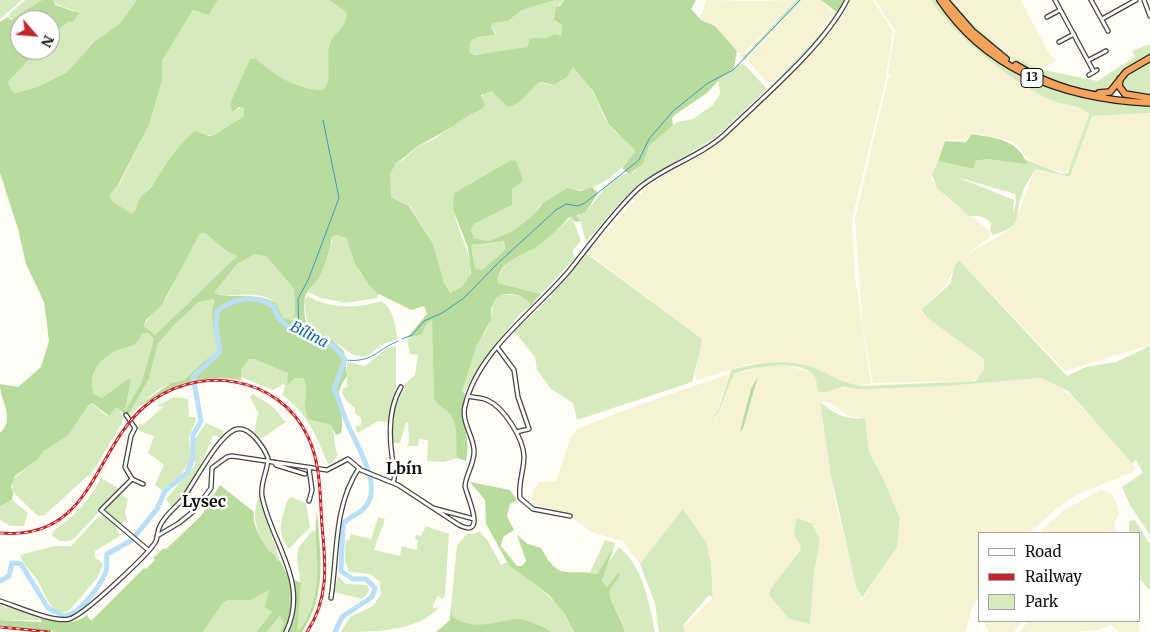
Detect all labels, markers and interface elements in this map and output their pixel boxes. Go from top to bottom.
north arrow [10,10,60,60]
text: N [37,32,58,50]
road number: 13 [1021,68,1043,88]
water label: Bílina [287,318,331,352]
district label: Lbín [386,459,422,479]
district label: Lysec [182,492,226,512]
legend [978,532,1140,622]
text: Road [1025,542,1061,561]
text: Railway [1025,567,1082,586]
text: Park [1025,592,1058,611]

